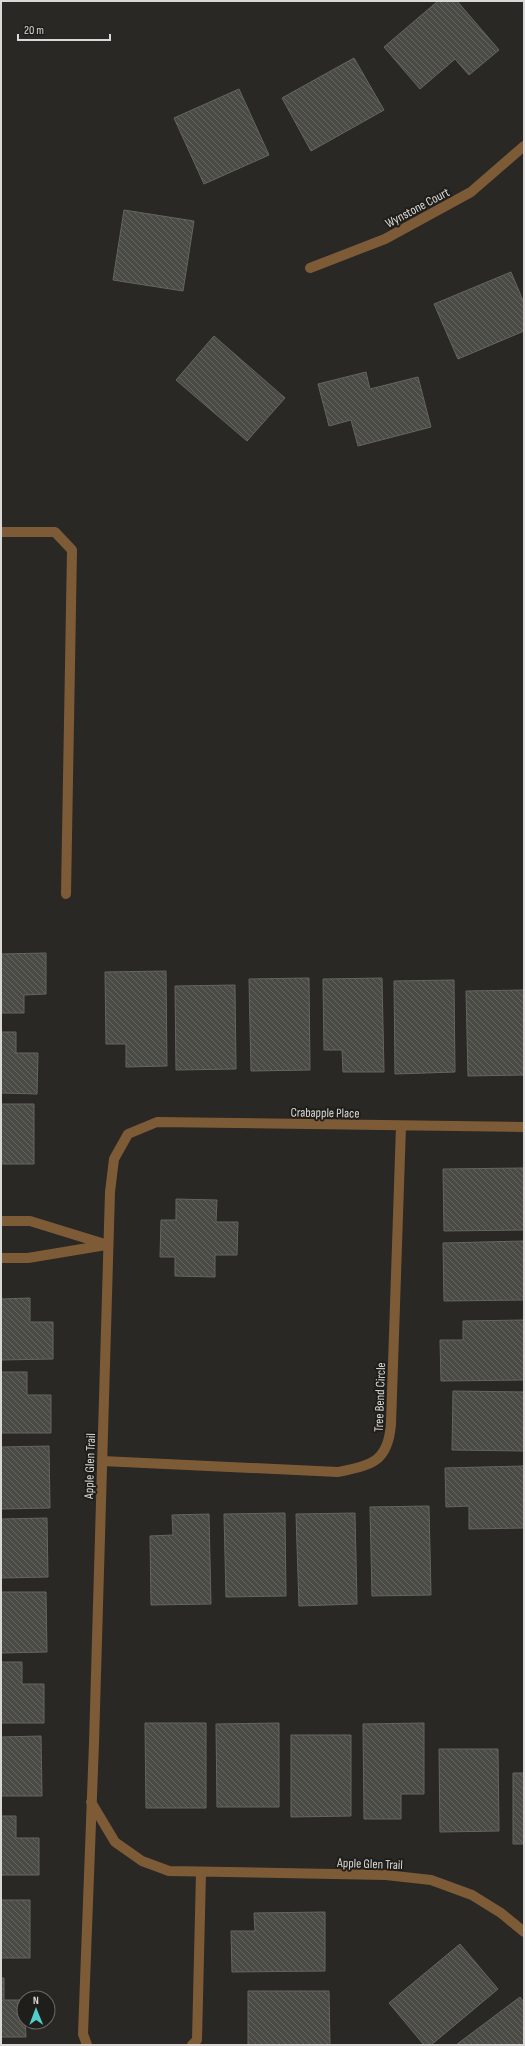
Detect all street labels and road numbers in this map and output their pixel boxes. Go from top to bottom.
street label: Wynstone Court [383,184,452,232]
street label: Crabapple Place [290,1104,360,1122]
street label: Tree Bend Circle [371,1362,389,1432]
street label: Apple Glen Trail [81,1433,99,1500]
street label: Apple Glen Trail [336,1855,403,1873]

